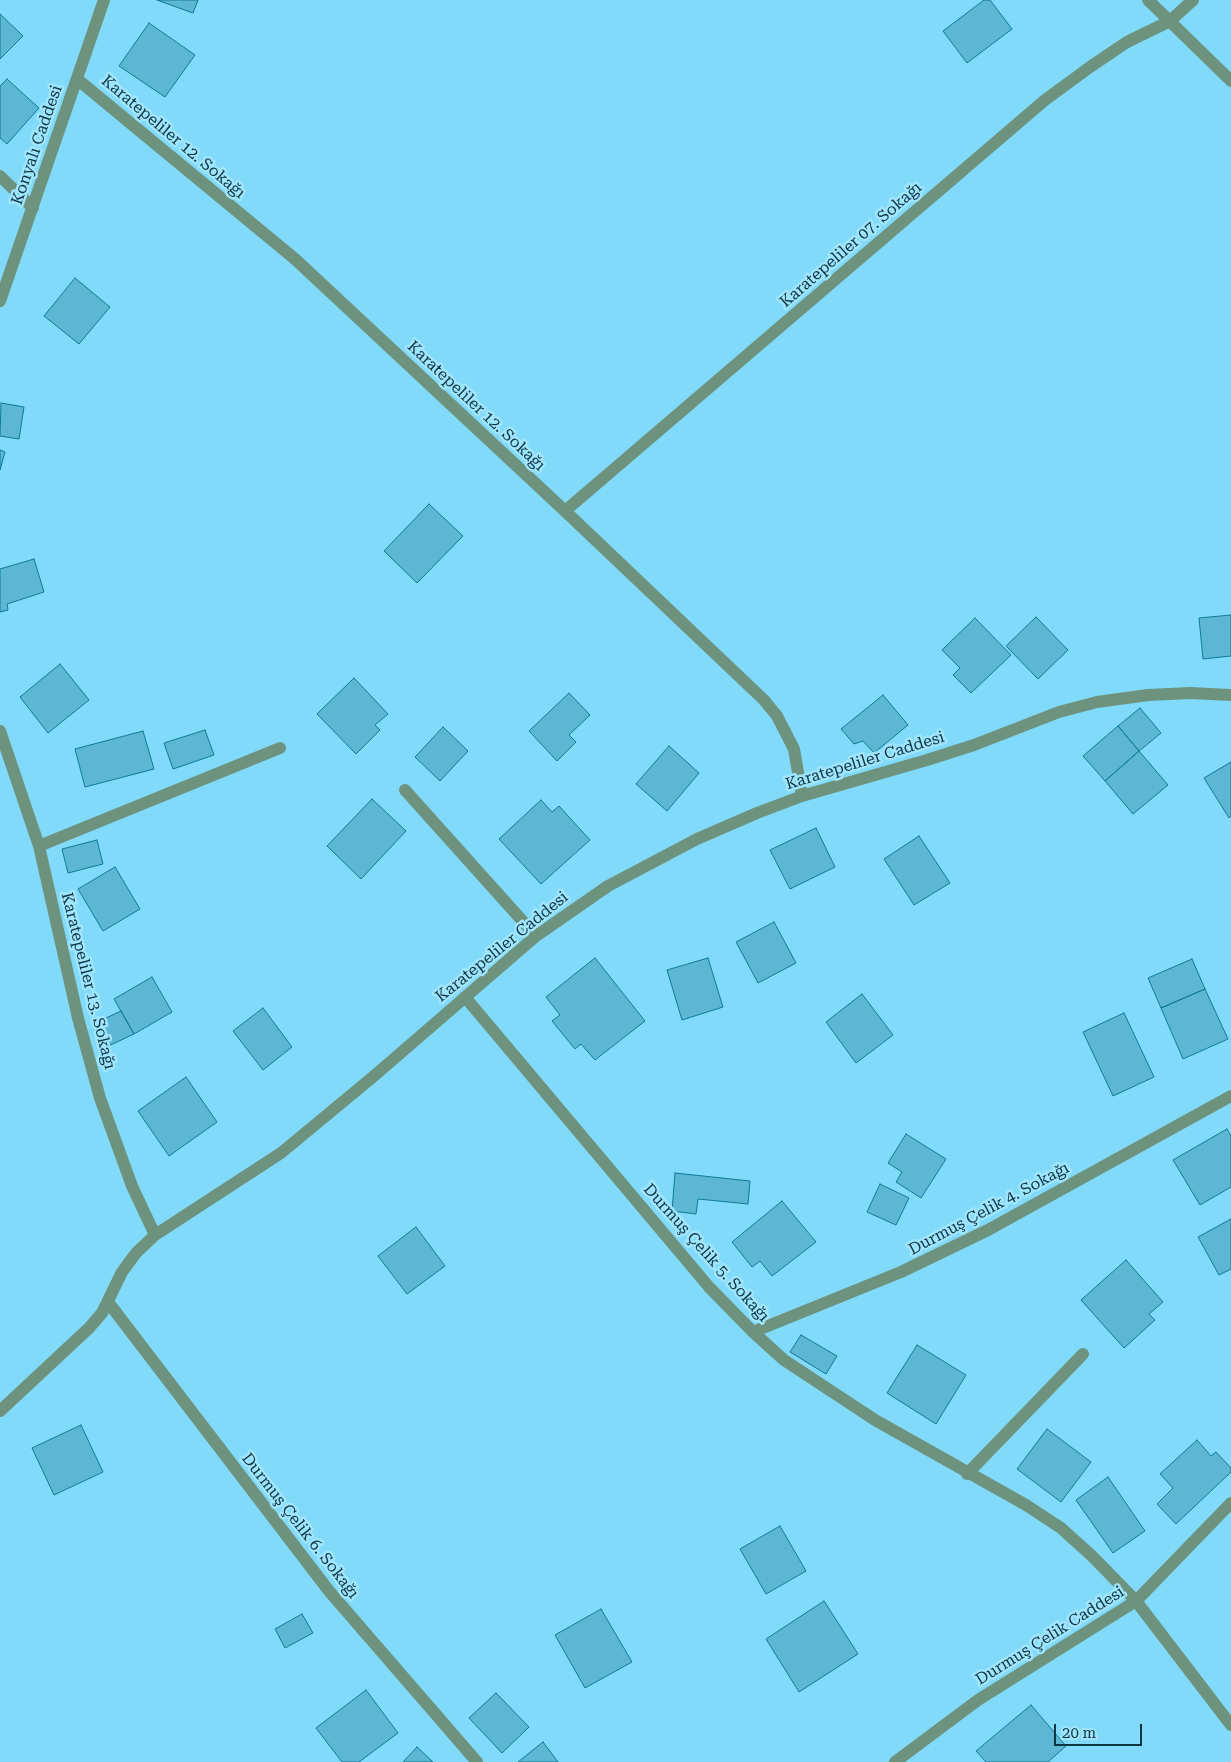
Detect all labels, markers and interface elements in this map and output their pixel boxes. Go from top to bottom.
street label: Karatepeliler 12. Sokağı [97,71,249,203]
street label: Konyalı Caddesi [8,83,66,207]
street label: Karatepeliler 07. Sokağı [776,178,926,312]
street label: Karatepeliler 12. Sokağı [403,337,549,475]
street label: Karatepeliler Caddesi [783,728,947,794]
street label: Karatepeliler Caddesi [432,888,572,1006]
street label: Karatepeliler 13. Sokağı [57,891,119,1071]
street label: Durmuş Çelik 4. Sokağı [905,1159,1073,1259]
street label: Durmuş Çelik 5. Sokağı [639,1180,773,1326]
street label: Durmuş Çelik 6. Sokağı [237,1450,363,1602]
street label: Durmuş Çelik Caddesi [972,1582,1128,1690]
scale bar [1056,1714,1144,1746]
text: 20 m [1062,1724,1096,1742]

